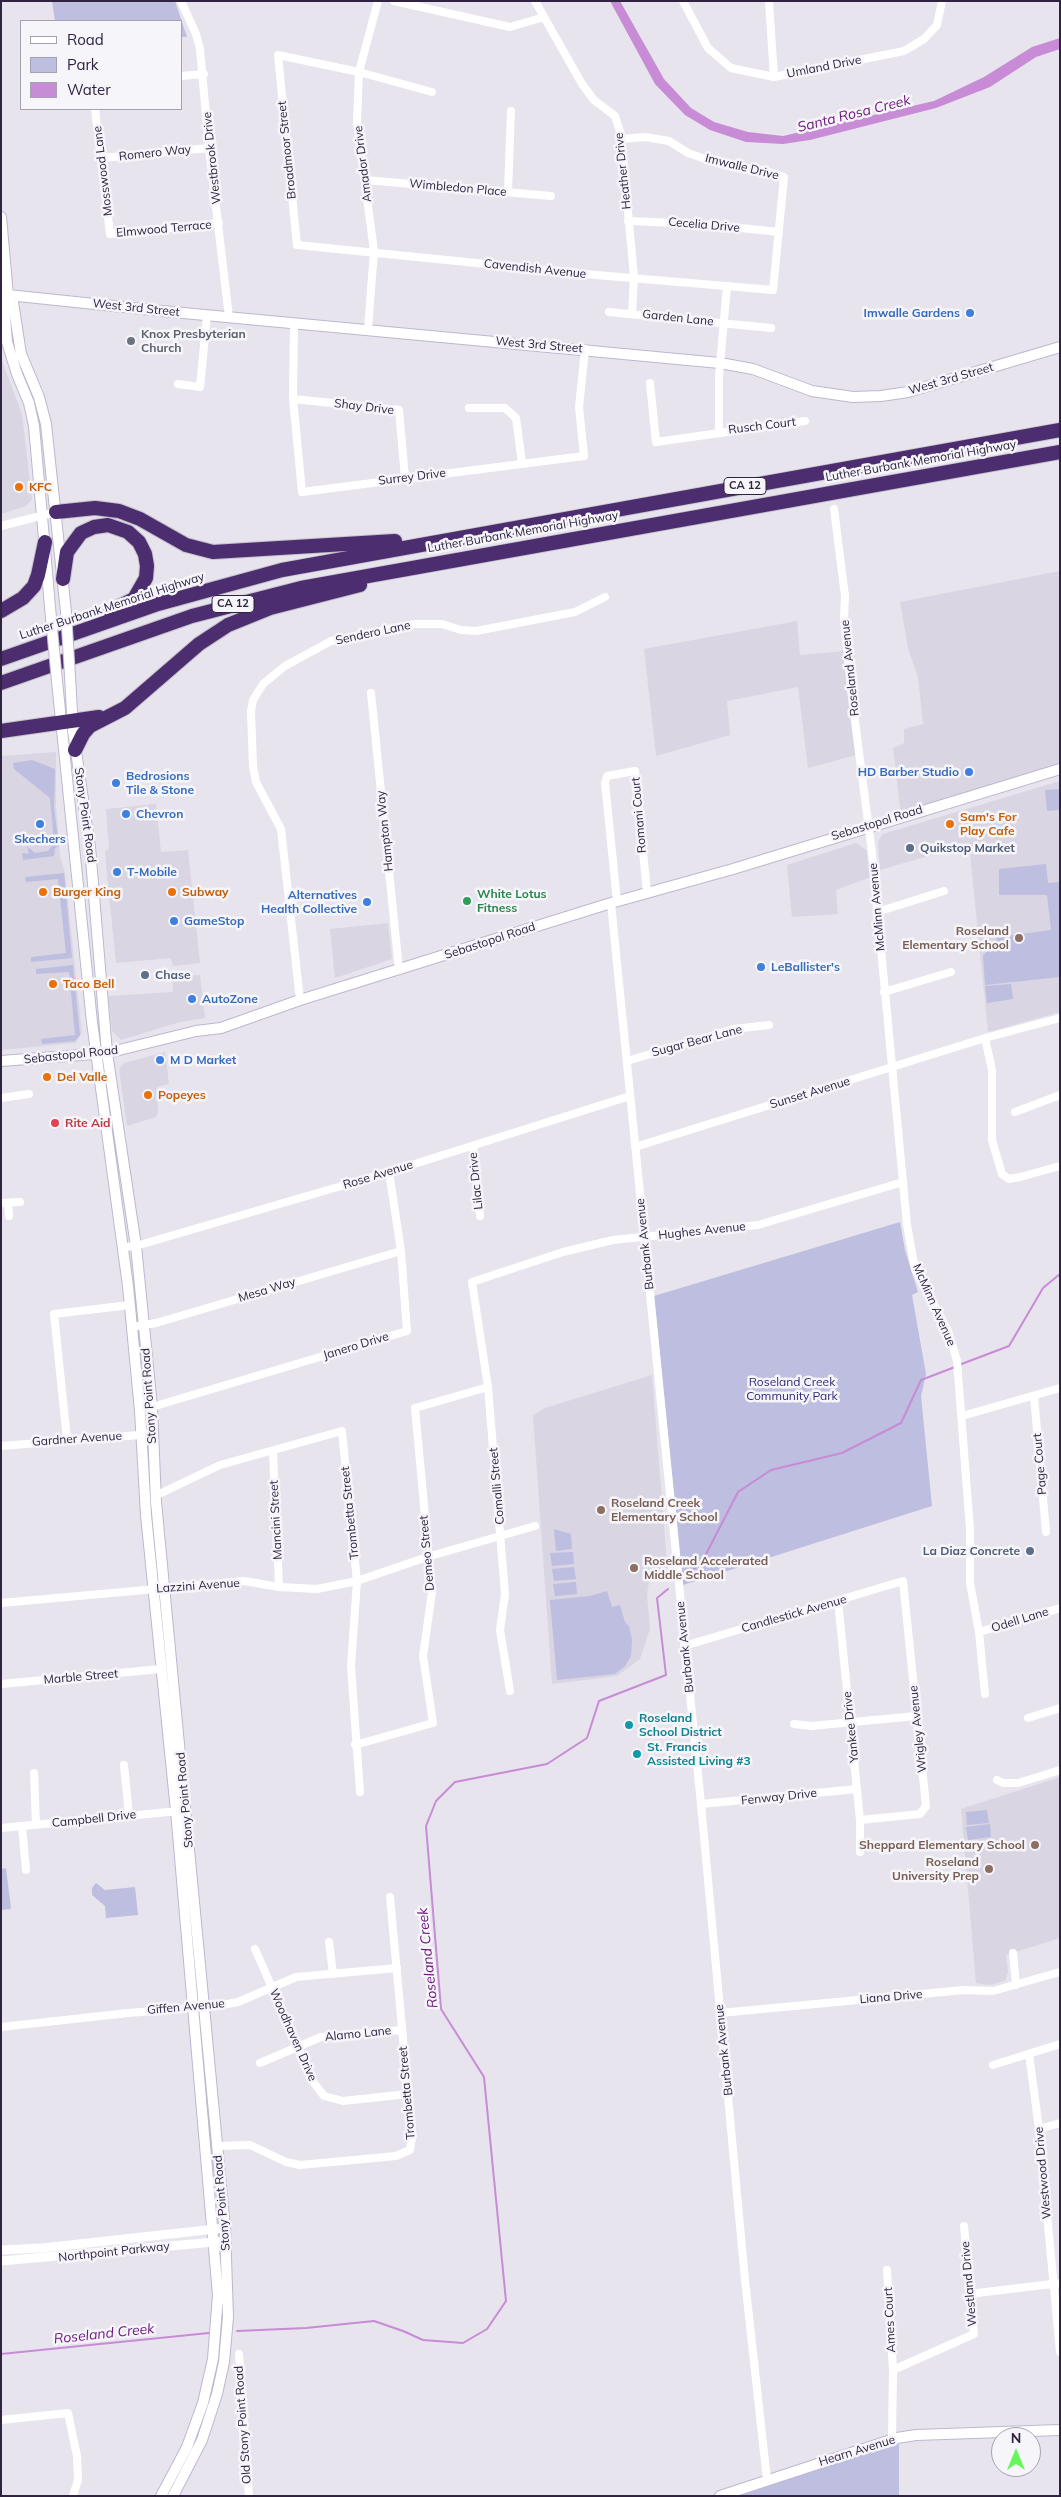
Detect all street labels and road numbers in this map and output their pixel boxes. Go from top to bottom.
street label: Umland Drive [785,53,863,81]
street label: Broadmoor Street [275,100,299,200]
street label: Westbrook Drive [200,111,224,205]
street label: Mosswood Lane [90,125,116,217]
street label: Amador Drive [351,125,375,203]
street label: Heather Drive [612,132,634,210]
street label: Romero Way [118,142,192,164]
street label: Imwalle Drive [704,151,780,183]
street label: Wimbledon Place [409,177,507,199]
street label: Cecelia Drive [668,215,740,235]
street label: Elmwood Terrace [116,218,212,240]
street label: Cavendish Avenue [483,256,587,282]
street label: West 3rd Street [92,296,180,320]
street label: Garden Lane [642,307,714,329]
street label: West 3rd Street [495,334,583,356]
street label: West 3rd Street [907,360,995,398]
street label: Shay Drive [333,396,395,418]
street label: Rusch Court [728,415,796,437]
street label: Luther Burbank Memorial Highway [824,437,1018,485]
street label: Surrey Drive [377,466,447,488]
road number: CA 12 [724,478,766,494]
street label: Luther Burbank Memorial Highway [426,508,620,556]
street label: Luther Burbank Memorial Highway [18,569,206,643]
road number: CA 12 [212,596,254,612]
street label: Sendero Lane [334,618,412,648]
street label: Roseland Avenue [838,619,862,717]
street label: Stony Point Road [71,766,99,864]
street label: Romani Court [629,776,649,854]
street label: Hampton Way [374,790,396,872]
street label: Sebastopol Road [830,802,924,844]
street label: McMinn Avenue [866,862,888,952]
street label: Sebastopol Road [443,920,537,962]
street label: Sugar Bear Lane [650,1022,744,1060]
street label: Sebastopol Road [23,1043,119,1067]
street label: Sunset Avenue [768,1074,852,1112]
street label: Lilac Drive [466,1152,486,1210]
street label: Rose Avenue [341,1158,415,1192]
street label: Burbank Avenue [633,1198,657,1290]
street label: Hughes Avenue [658,1219,746,1243]
street label: McMinn Avenue [909,1262,959,1348]
street label: Mesa Way [237,1274,297,1306]
street label: Janero Drive [321,1329,391,1363]
street label: Stony Point Road [138,1348,160,1444]
street label: Gardner Avenue [31,1429,123,1449]
street label: Page Court [1030,1432,1050,1496]
street label: Comalli Street [486,1447,508,1525]
street label: Trombetta Street [338,1466,362,1560]
street label: Mancini Street [267,1480,285,1560]
street label: Demeo Street [417,1515,437,1591]
street label: Lazzini Avenue [156,1576,240,1596]
street label: Candlestick Avenue [740,1592,848,1636]
street label: Burbank Avenue [673,1601,697,1693]
street label: Odell Lane [990,1604,1050,1636]
street label: Marble Street [43,1667,119,1687]
street label: Wrigley Avenue [906,1685,930,1773]
street label: Yankee Drive [840,1691,862,1763]
street label: Stony Point Road [174,1752,196,1848]
street label: Fenway Drive [740,1786,818,1808]
street label: Campbell Drive [51,1807,137,1831]
street label: Woodhaven Drive [266,1987,320,2083]
street label: Liana Drive [859,1987,923,2007]
street label: Giffen Avenue [147,1996,225,2018]
street label: Burbank Avenue [712,2004,736,2096]
street label: Alamo Lane [324,2023,392,2045]
street label: Trombetta Street [396,2046,418,2140]
street label: Westwood Drive [1032,2126,1054,2220]
street label: Stony Point Road [211,2155,233,2251]
street label: Northpoint Parkway [58,2239,170,2265]
street label: Westland Drive [958,2241,980,2327]
street label: Ames Court [881,2287,899,2353]
street label: Old Stony Point Road [232,2365,254,2485]
street label: Hearn Avenue [817,2433,897,2469]

